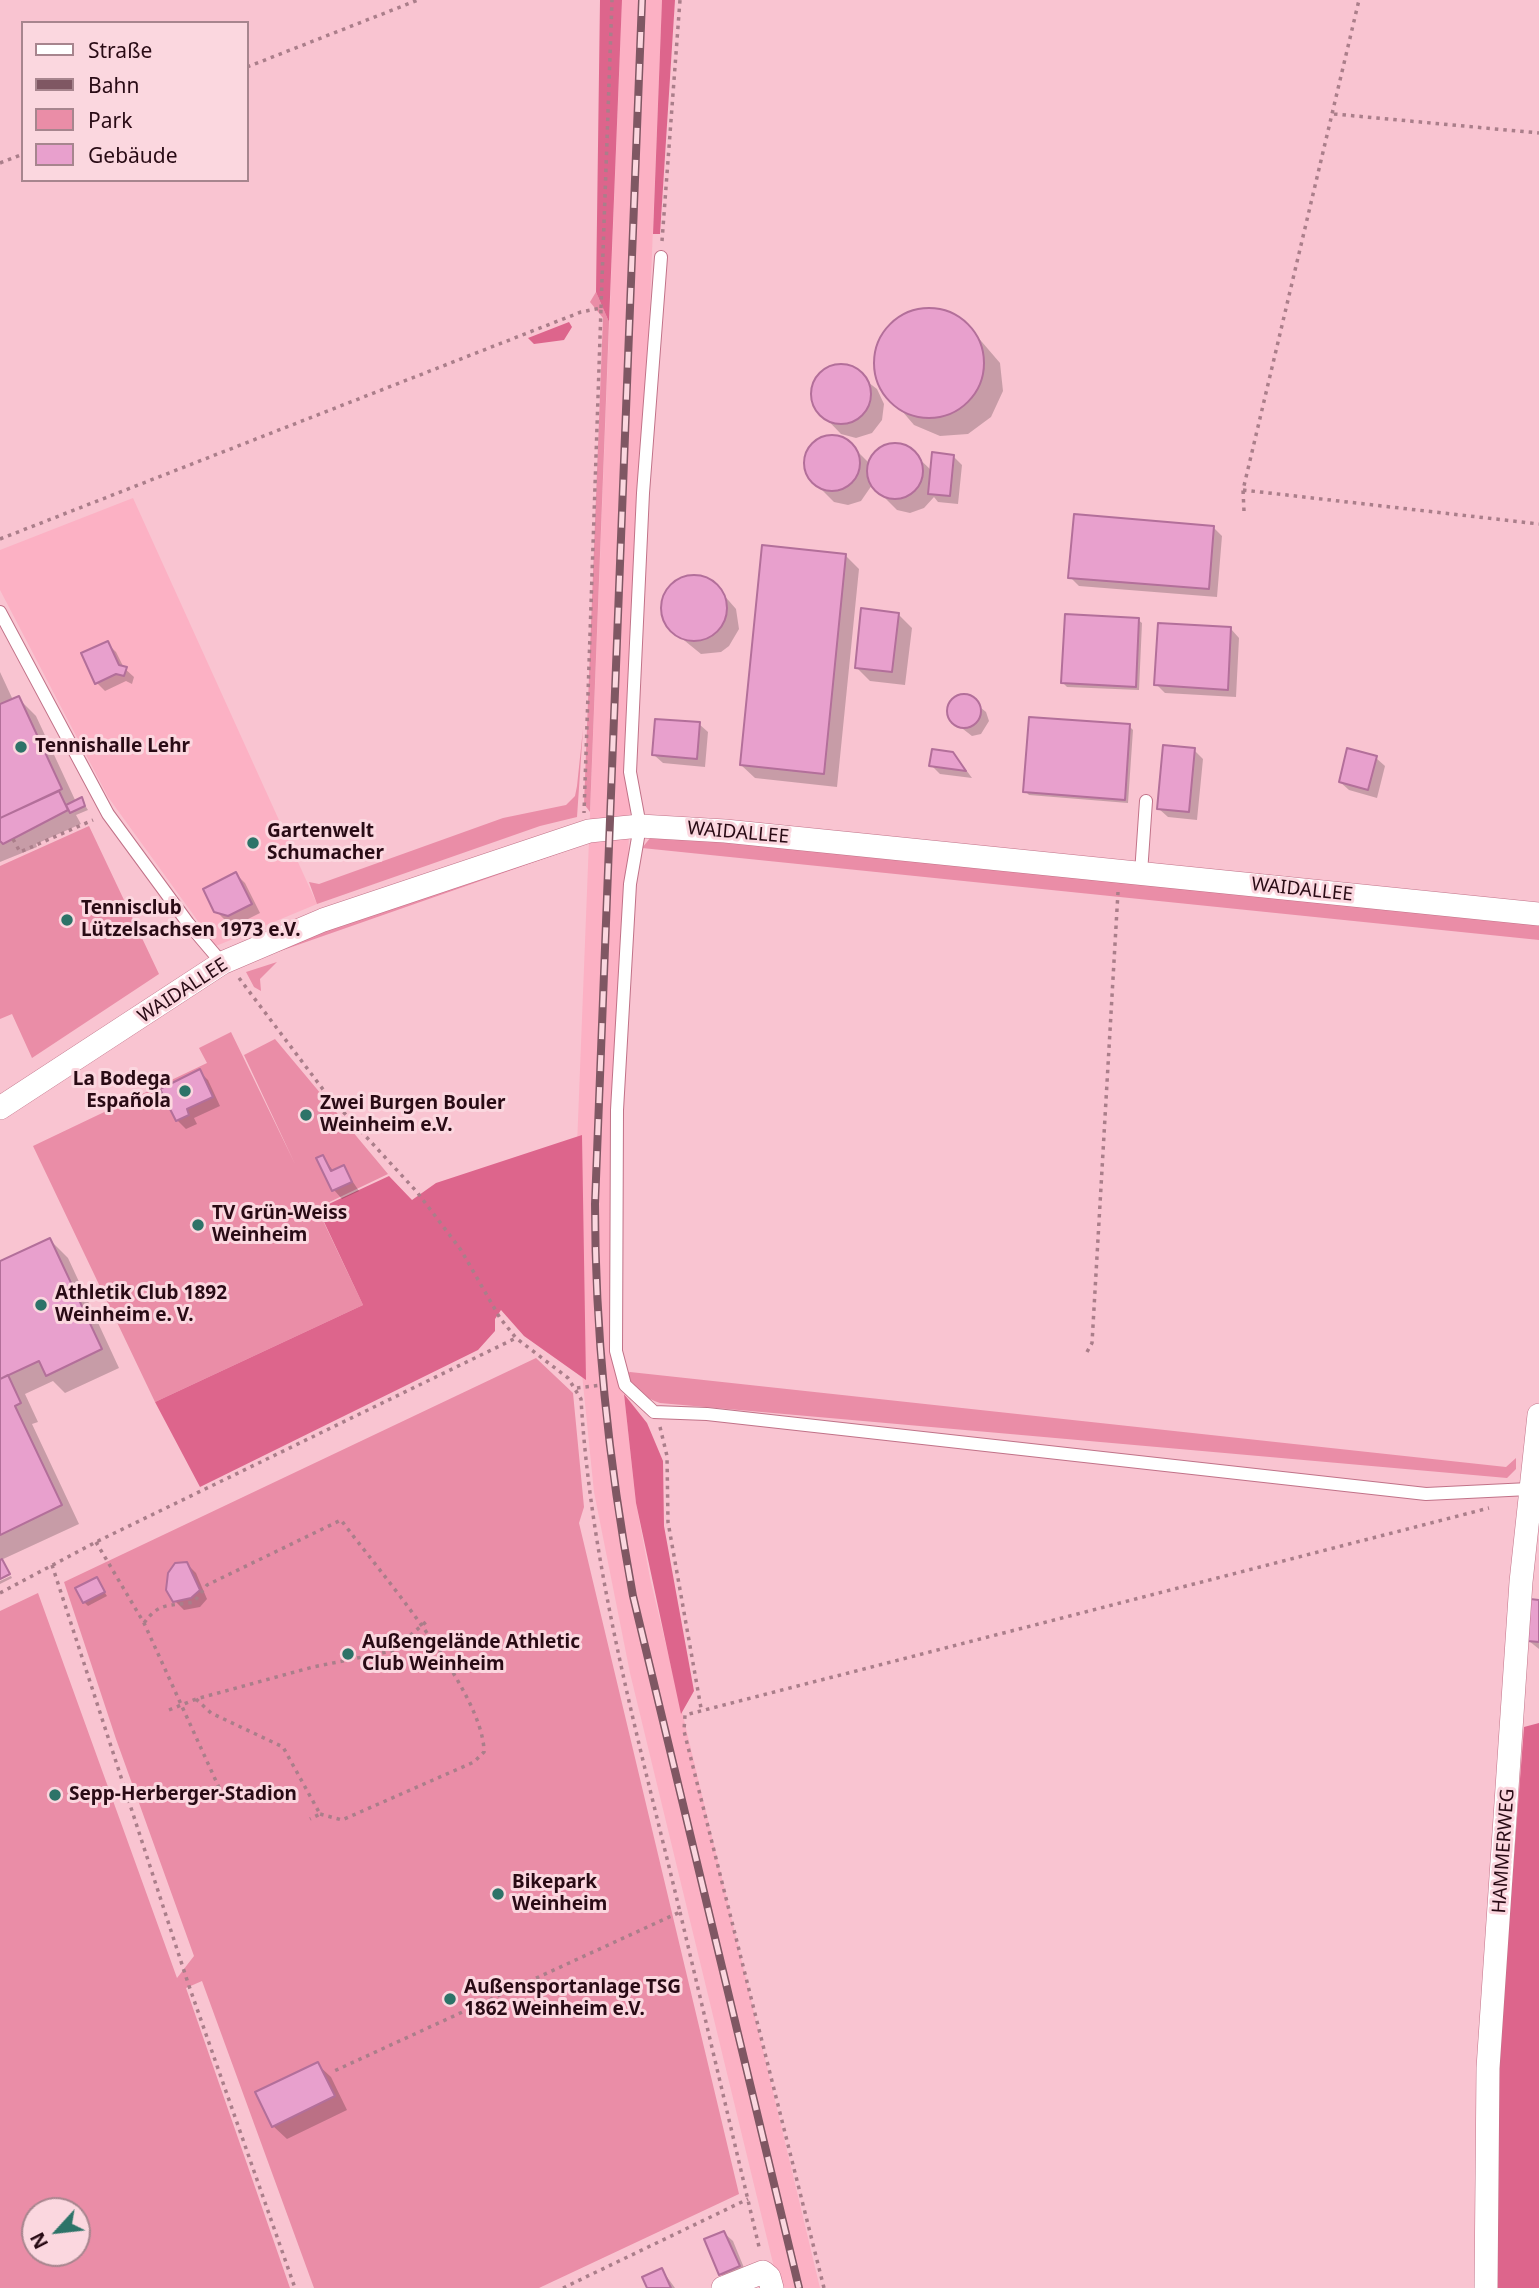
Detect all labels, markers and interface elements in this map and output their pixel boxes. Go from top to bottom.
legend [21,21,248,182]
text: Straße [88,36,152,64]
text: Bahn [88,71,139,99]
text: Park [88,106,132,134]
text: Gebäude [88,141,178,169]
place label: Tennishalle Lehr [35,736,190,758]
marker: Tennishalle Lehr [13,739,29,755]
street label: WAIDALLEE [686,817,790,849]
place label: Gartenwelt Schumacher [267,821,384,865]
marker: Gartenwelt Schumacher [245,835,261,851]
street label: WAIDALLEE [1250,873,1354,907]
place label: Tennisclub Lützelsachsen 1973 e.V. [81,898,301,942]
marker: Tennisclub Lützelsachsen 1973 e.V. [59,912,75,928]
street label: WAIDALLEE [134,954,232,1028]
place label: La Bodega Española [73,1069,171,1113]
marker: La Bodega Española [177,1083,193,1099]
place label: Zwei Burgen Bouler Weinheim e.V. [320,1093,506,1137]
marker: Zwei Burgen Bouler Weinheim e.V. [298,1107,314,1123]
place label: TV Grün-Weiss Weinheim [212,1203,347,1247]
marker: TV Grün-Weiss Weinheim [190,1217,206,1233]
place label: Athletik Club 1892 Weinheim e. V. [55,1283,227,1327]
marker: Athletik Club 1892 Weinheim e. V. [33,1297,49,1313]
place label: Außengelände Athletic Club Weinheim [362,1632,580,1676]
marker: Außengelände Athletic Club Weinheim [340,1646,356,1662]
place label: Sepp-Herberger-Stadion [69,1784,297,1806]
marker: Sepp-Herberger-Stadion [47,1787,63,1803]
street label: HAMMERWEG [1488,1788,1520,1914]
place label: Bikepark Weinheim [512,1872,607,1916]
marker: Bikepark Weinheim [490,1886,506,1902]
place label: Außensportanlage TSG 1862 Weinheim e.V. [464,1977,681,2021]
marker: Außensportanlage TSG 1862 Weinheim e.V. [442,1991,458,2007]
north arrow [21,2197,91,2267]
text: N [24,2228,54,2253]

